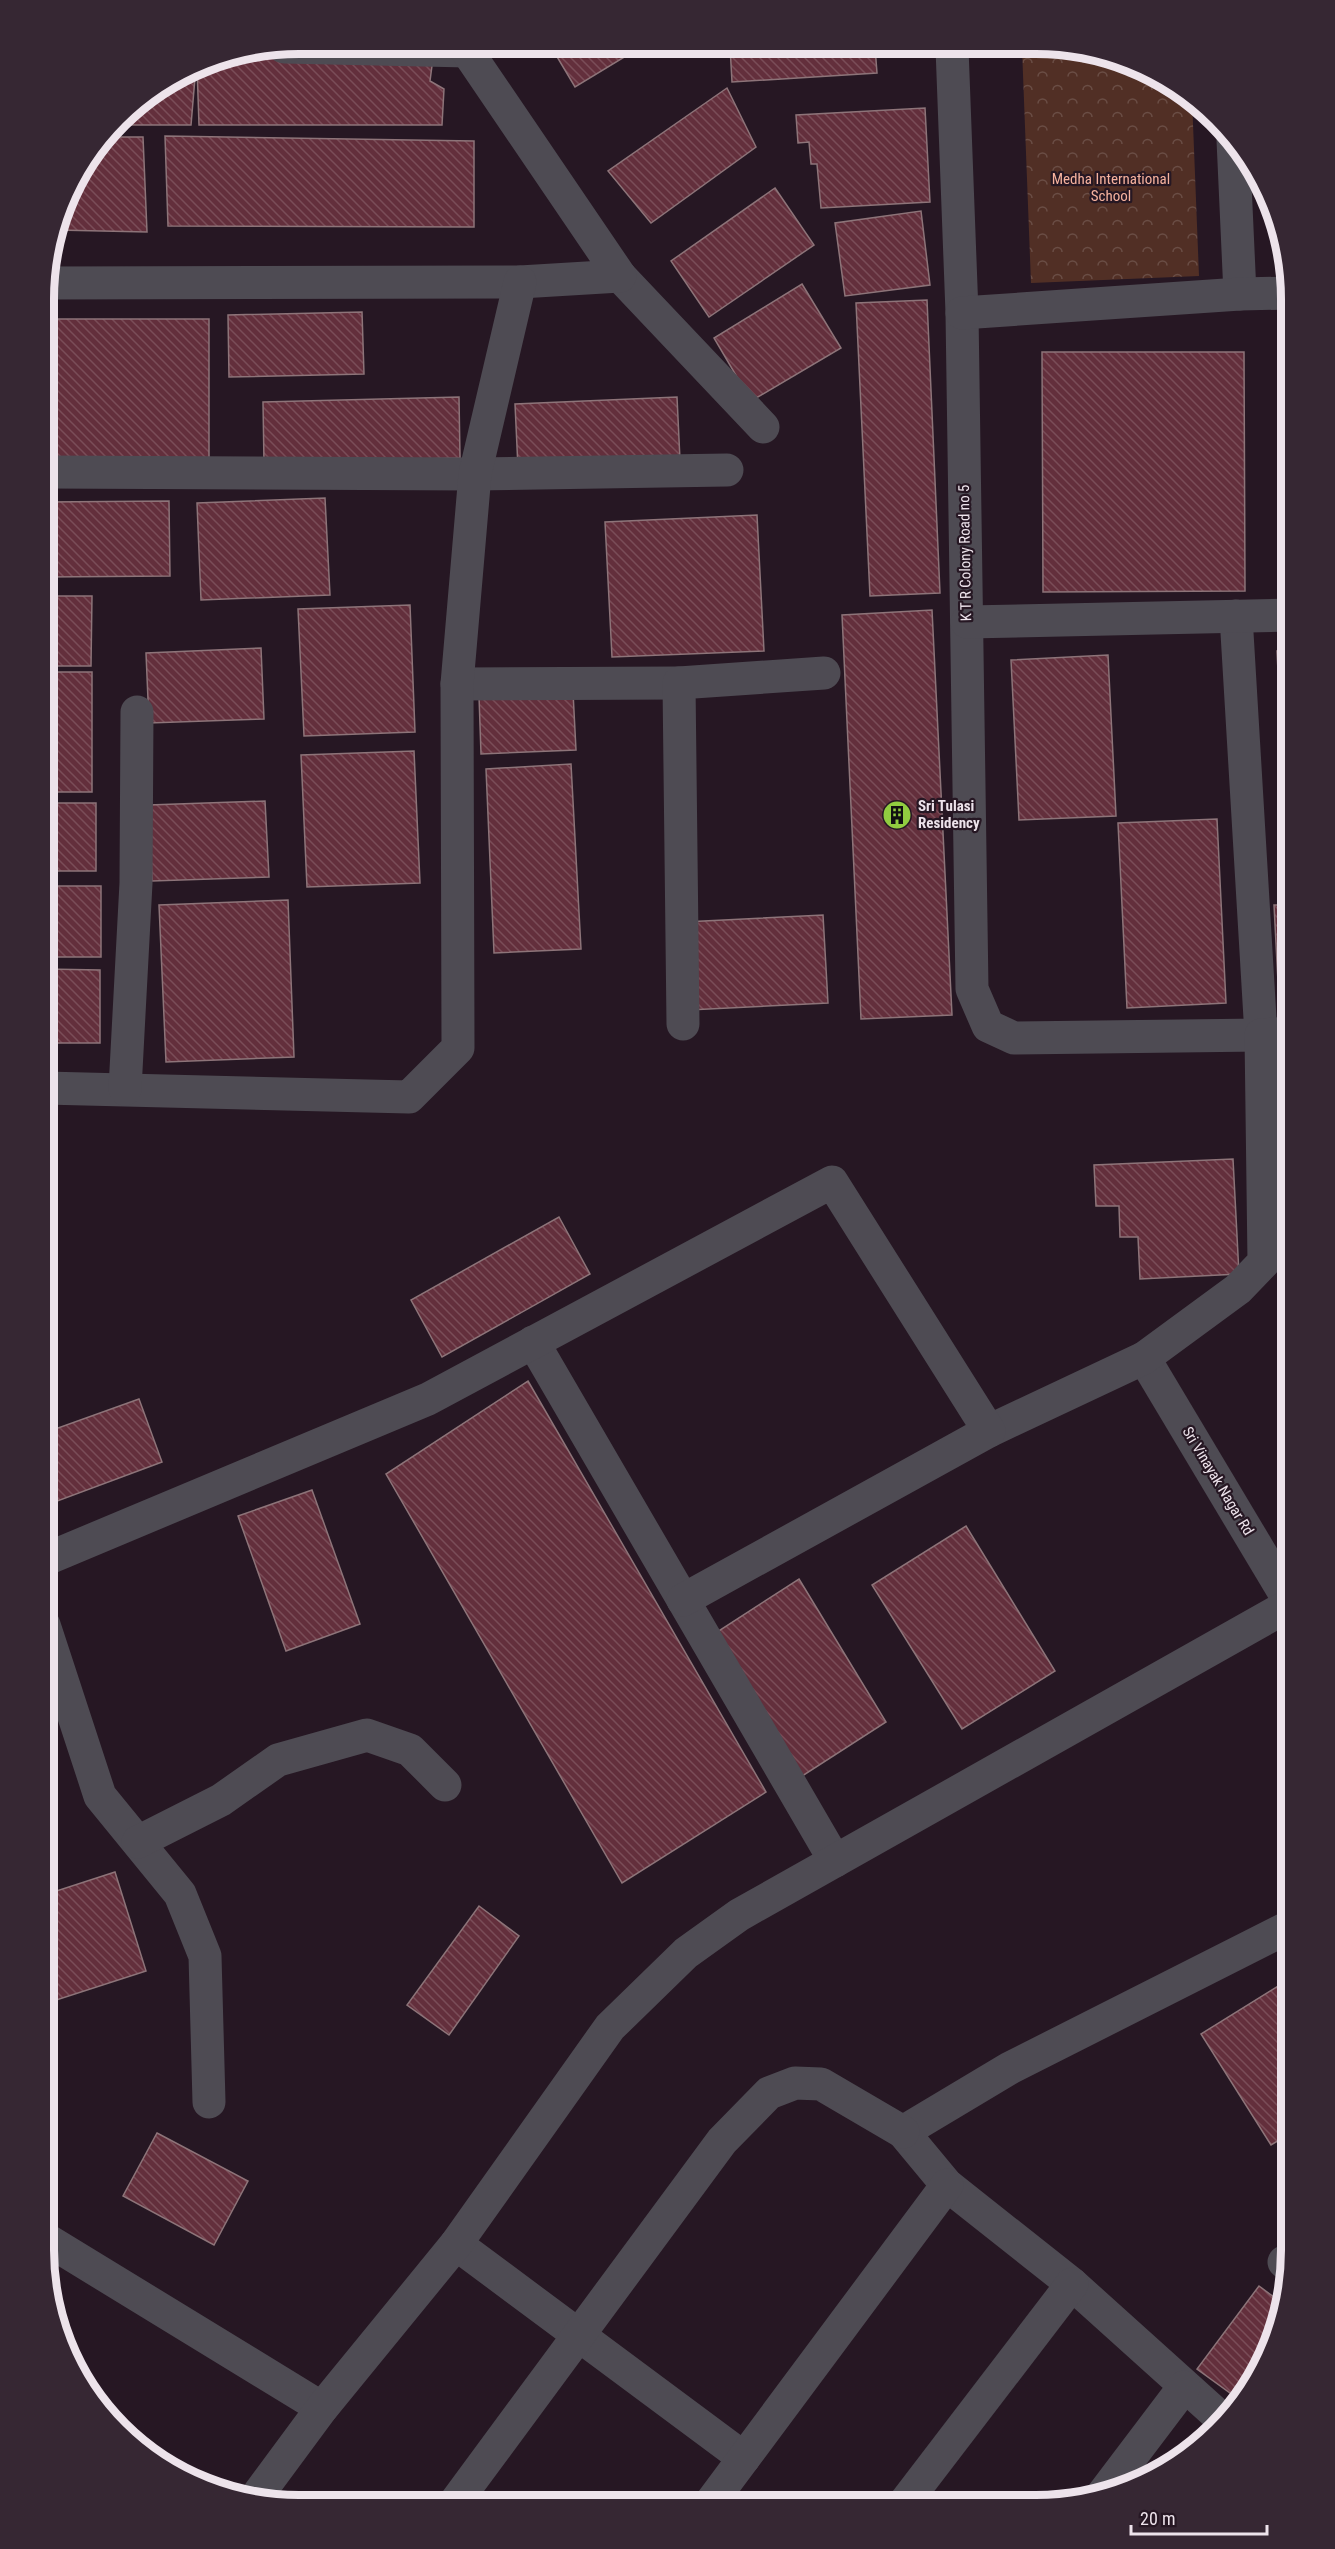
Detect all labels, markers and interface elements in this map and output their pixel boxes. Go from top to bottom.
park label: Medha International School [1052,170,1170,205]
street label: K T R Colony Road no 5 [955,484,975,622]
place label: Sri Tulasi Residency [918,797,980,832]
building icon: Sri Tulasi Residency [881,799,913,831]
street label: Sri Vinayak Nagar Rd [1178,1423,1258,1539]
scale bar [1131,2498,1268,2536]
text: 20 m [1140,2508,1175,2529]

